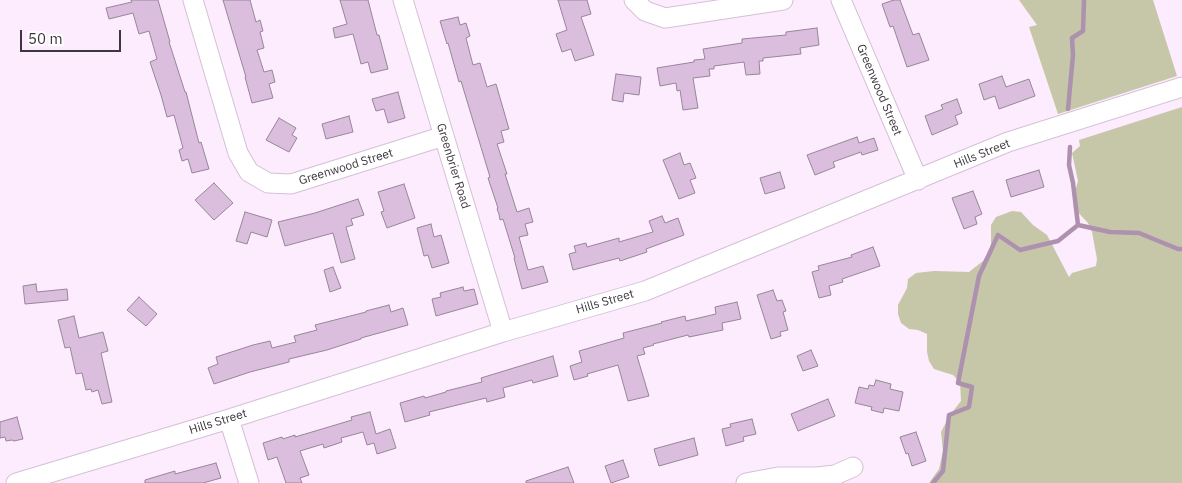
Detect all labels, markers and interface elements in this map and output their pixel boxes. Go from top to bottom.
scale bar [22,20,124,52]
text: 50 m [28,29,63,48]
street label: Greenwood Street [853,42,905,138]
street label: Greenbrier Road [433,122,473,210]
street label: Hills Street [952,136,1012,172]
street label: Greenwood Street [297,146,395,188]
street label: Hills Street [574,287,636,317]
street label: Hills Street [187,406,249,438]

